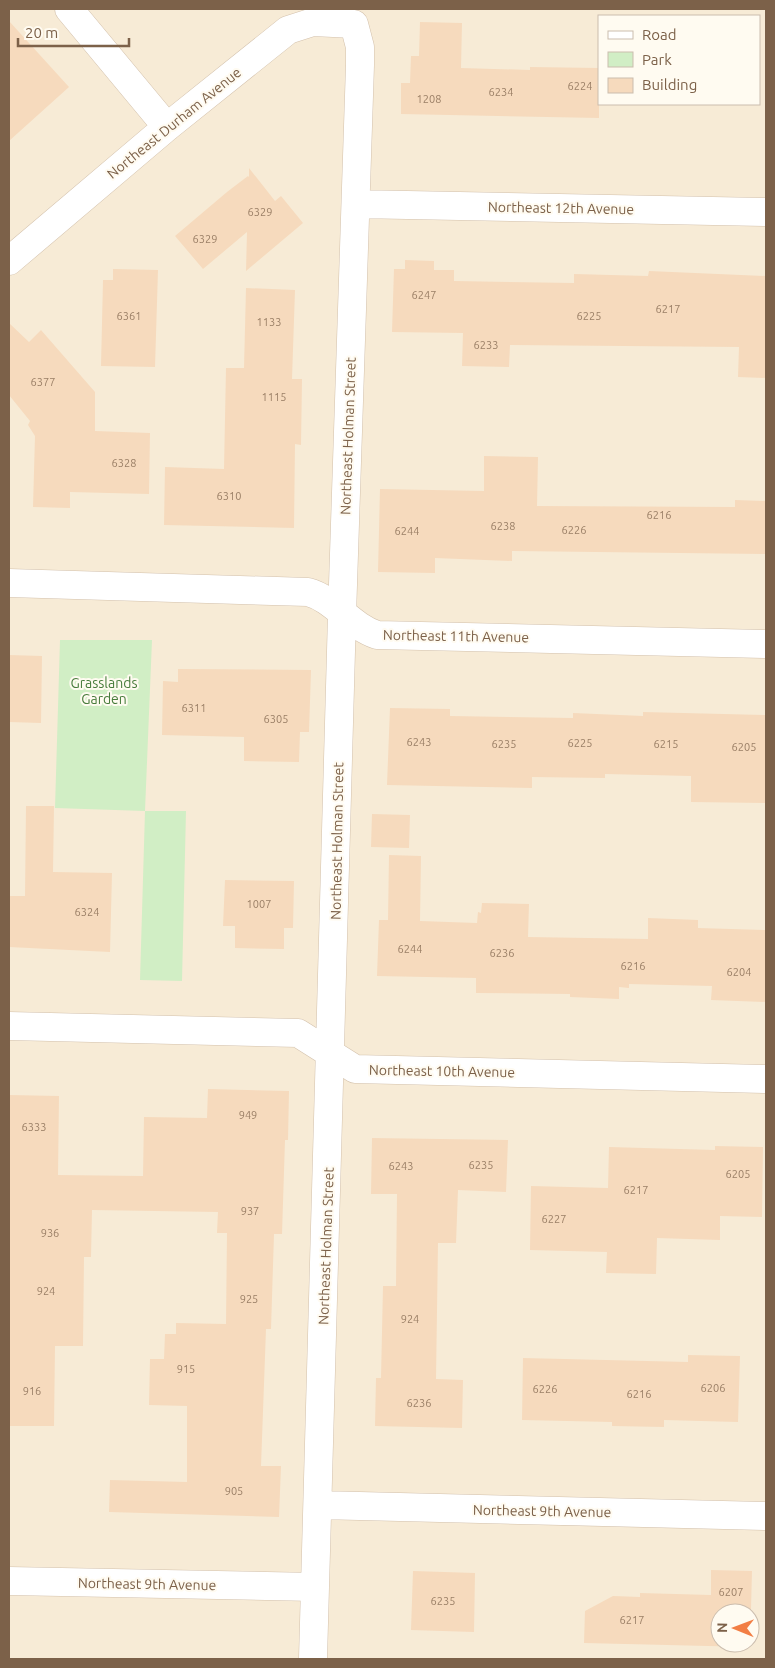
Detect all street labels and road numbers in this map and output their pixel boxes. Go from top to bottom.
street label: Northeast Durham Avenue [104,64,244,182]
street label: Northeast 12th Avenue [488,199,634,217]
street label: Northeast Holman Street [337,356,359,515]
street label: Northeast 11th Avenue [383,627,529,645]
street label: Northeast Holman Street [328,761,346,920]
street label: Northeast 10th Avenue [369,1062,515,1080]
street label: Northeast Holman Street [315,1166,337,1325]
street label: Northeast 9th Avenue [473,1502,611,1520]
street label: Northeast 9th Avenue [78,1575,216,1593]

